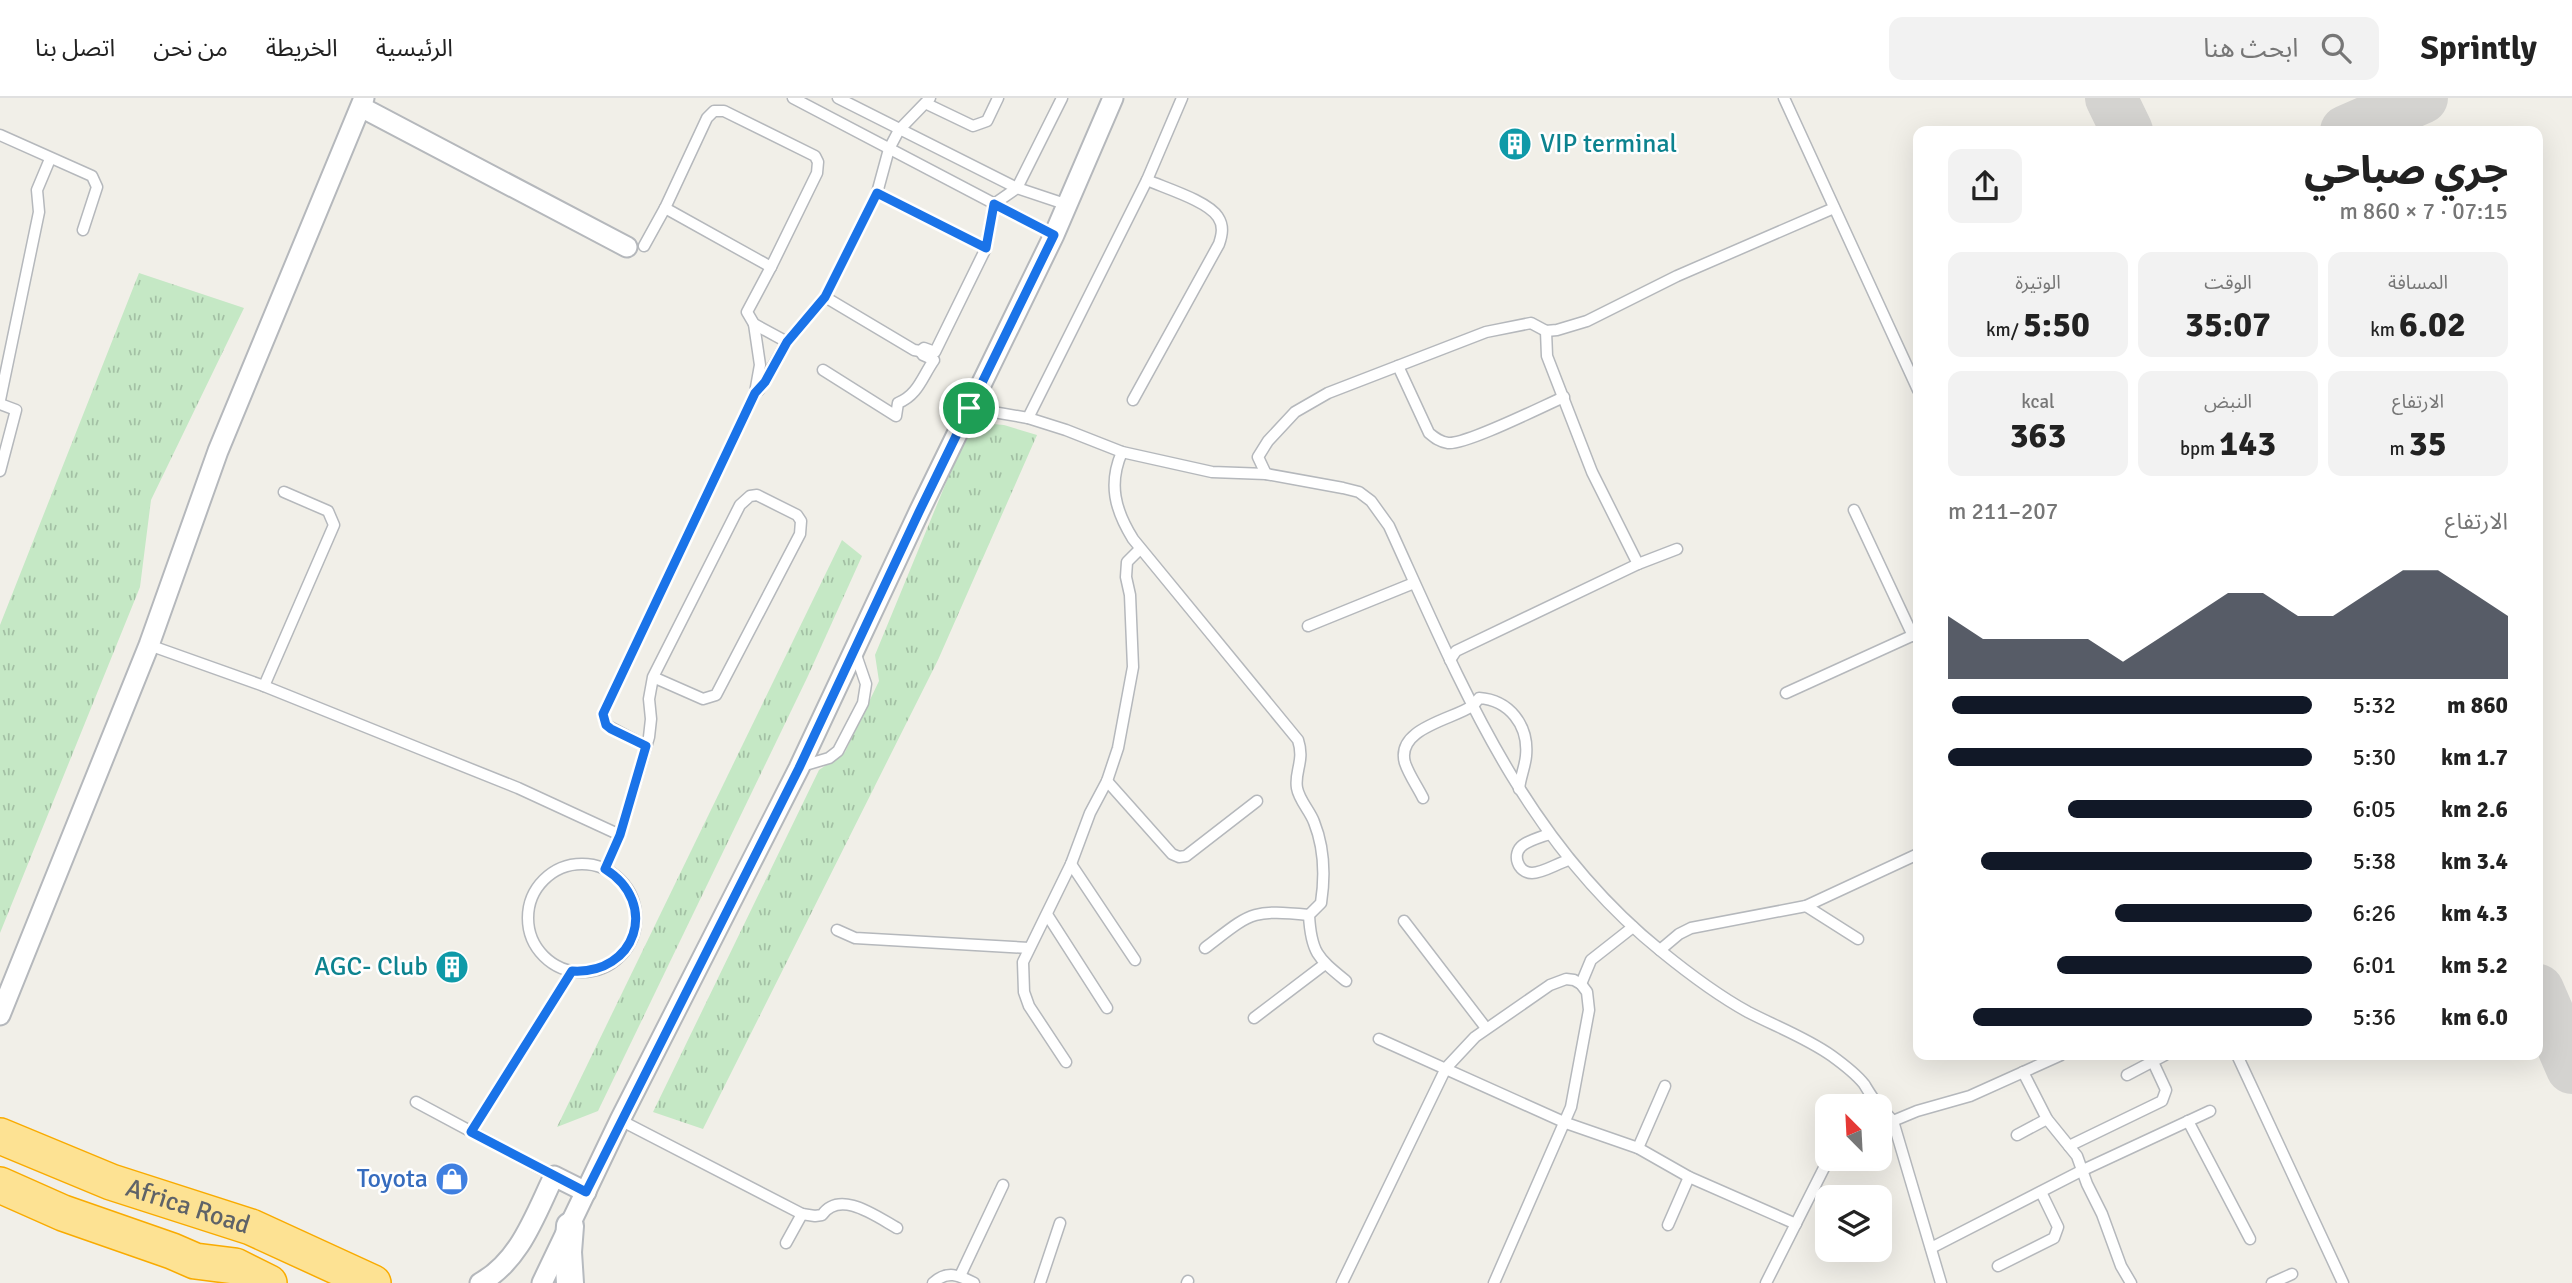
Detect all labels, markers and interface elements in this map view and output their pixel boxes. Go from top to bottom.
search box [1889,17,2379,80]
text: Sprintly [2421,28,2537,69]
icon: search [2317,29,2355,67]
text: اتصل بنا [35,33,115,63]
text: من نحن [153,33,228,63]
text: الخريطة [266,33,338,63]
text: الرئيسية [376,33,453,63]
text: ابحث هنا [2203,33,2299,65]
building icon: VIP terminal [1496,125,1534,163]
place label: VIP terminal [1540,128,1677,160]
text: جري صباحي [2304,147,2508,194]
button: share [1948,149,2022,223]
text: 07:15 · 7 × 860 m [2339,197,2508,226]
text: الوتيرة [2015,271,2061,295]
text: الوقت [2204,271,2252,295]
text: المسافة [2388,271,2448,295]
text: 5:50 [2023,303,2090,346]
text: 35:07 [2185,303,2271,346]
text: 6.02 [2399,303,2466,346]
text: /km [1986,318,2023,342]
text: km [2370,318,2399,342]
pin [939,378,999,438]
icon: arrive [950,389,988,427]
text: kcal [2021,390,2055,414]
text: النبض [2204,390,2252,414]
text: الارتفاع [2392,390,2444,414]
text: 363 [2010,414,2066,457]
text: 143 [2219,422,2276,465]
text: 35 [2409,422,2447,465]
text: bpm [2180,437,2219,461]
text: m [2389,437,2409,461]
text: 207–211 m [1948,497,2058,526]
text: الارتفاع [2445,507,2508,536]
text: 5:32 [2353,691,2396,720]
text: 860 m [2447,691,2508,720]
text: 5:30 [2353,743,2396,772]
text: 1.7 km [2441,743,2508,772]
text: 6:05 [2353,795,2396,824]
text: 2.6 km [2441,795,2508,824]
text: 5:38 [2353,847,2396,876]
text: 3.4 km [2441,847,2508,876]
text: 6:26 [2353,899,2396,928]
text: 4.3 km [2441,899,2508,928]
building icon: AGC- Club [433,948,471,986]
place label: AGC- Club [314,951,428,983]
text: 6:01 [2353,951,2396,980]
text: 5.2 km [2441,951,2508,980]
text: 5:36 [2353,1003,2396,1032]
text: 6.0 km [2441,1003,2508,1032]
north arrow [1815,1094,1892,1171]
map controls [1815,1094,1892,1262]
shop icon: Toyota [433,1160,471,1198]
place label: Toyota [357,1163,428,1195]
street label: Africa Road [122,1172,254,1242]
button: layers [1815,1185,1892,1262]

